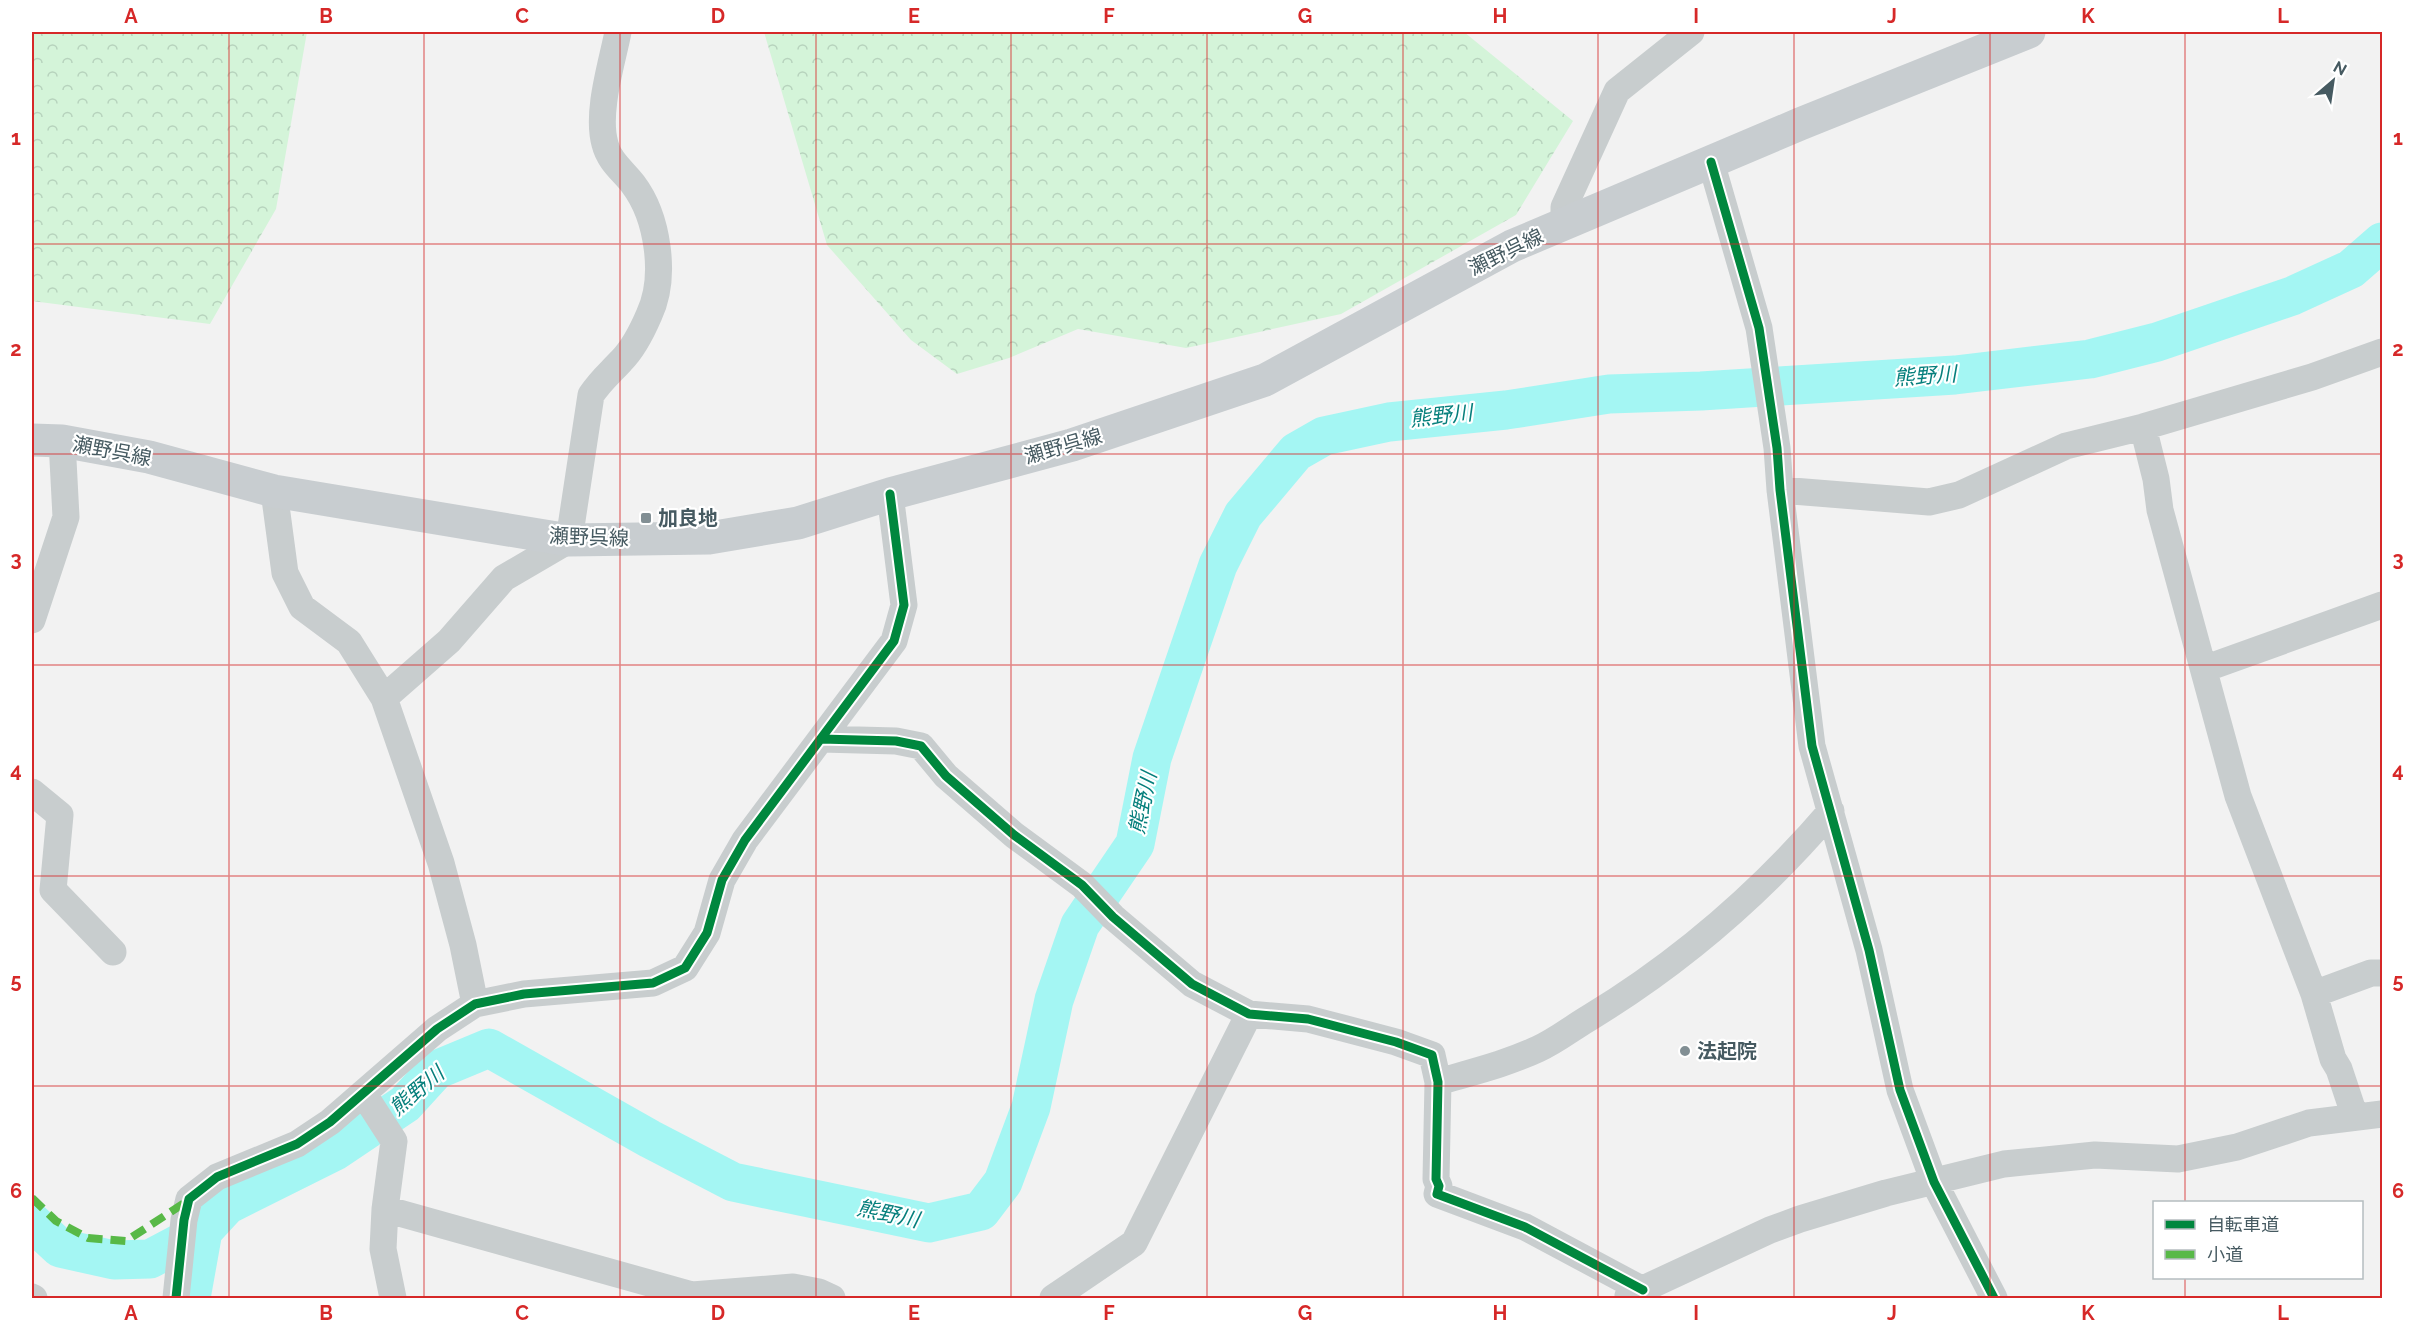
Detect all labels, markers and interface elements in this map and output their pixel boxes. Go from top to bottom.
text: A [124,4,138,28]
text: B [319,4,333,28]
text: C [515,4,529,28]
text: D [711,4,725,28]
text: E [908,4,920,28]
text: F [1103,4,1115,28]
text: G [1298,4,1312,28]
text: H [1493,4,1507,28]
text: I [1693,4,1699,28]
text: J [1887,4,1897,28]
text: K [2081,4,2095,28]
text: L [2277,4,2289,28]
north arrow [2303,51,2363,111]
text: N [2330,57,2350,80]
text: 1 [11,126,21,150]
text: 1 [2393,126,2403,150]
street label: 瀬野呉線 [1465,224,1547,280]
text: 2 [10,337,22,361]
text: 2 [2392,337,2404,361]
water label: 熊野川 [1893,361,1959,390]
water label: 熊野川 [1408,400,1476,431]
street label: 瀬野呉線 [1021,423,1105,469]
street label: 瀬野呉線 [70,432,154,470]
place label: 加良地 [658,506,718,530]
marker: 加良地 [639,511,653,525]
street label: 瀬野呉線 [549,524,629,550]
text: 3 [10,547,22,571]
text: 3 [2392,547,2404,571]
text: 4 [10,758,22,782]
text: 4 [2392,758,2404,782]
water label: 熊野川 [1124,768,1162,836]
text: 5 [10,969,22,993]
text: 5 [2392,969,2404,993]
place label: 法起院 [1697,1039,1757,1063]
marker: 法起院 [1678,1044,1692,1058]
water label: 熊野川 [385,1060,450,1120]
text: 6 [10,1179,22,1203]
text: 6 [2392,1179,2404,1203]
water label: 熊野川 [855,1195,923,1233]
legend [2153,1201,2363,1279]
text: 自転車道 [2207,1214,2279,1235]
text: 小道 [2207,1244,2243,1265]
text: A [124,1301,138,1325]
text: B [319,1301,333,1325]
text: C [515,1301,529,1325]
text: D [711,1301,725,1325]
text: E [908,1301,920,1325]
text: F [1103,1301,1115,1325]
text: G [1298,1301,1312,1325]
text: H [1493,1301,1507,1325]
text: I [1693,1301,1699,1325]
text: J [1887,1301,1897,1325]
text: K [2081,1301,2095,1325]
text: L [2277,1301,2289,1325]

